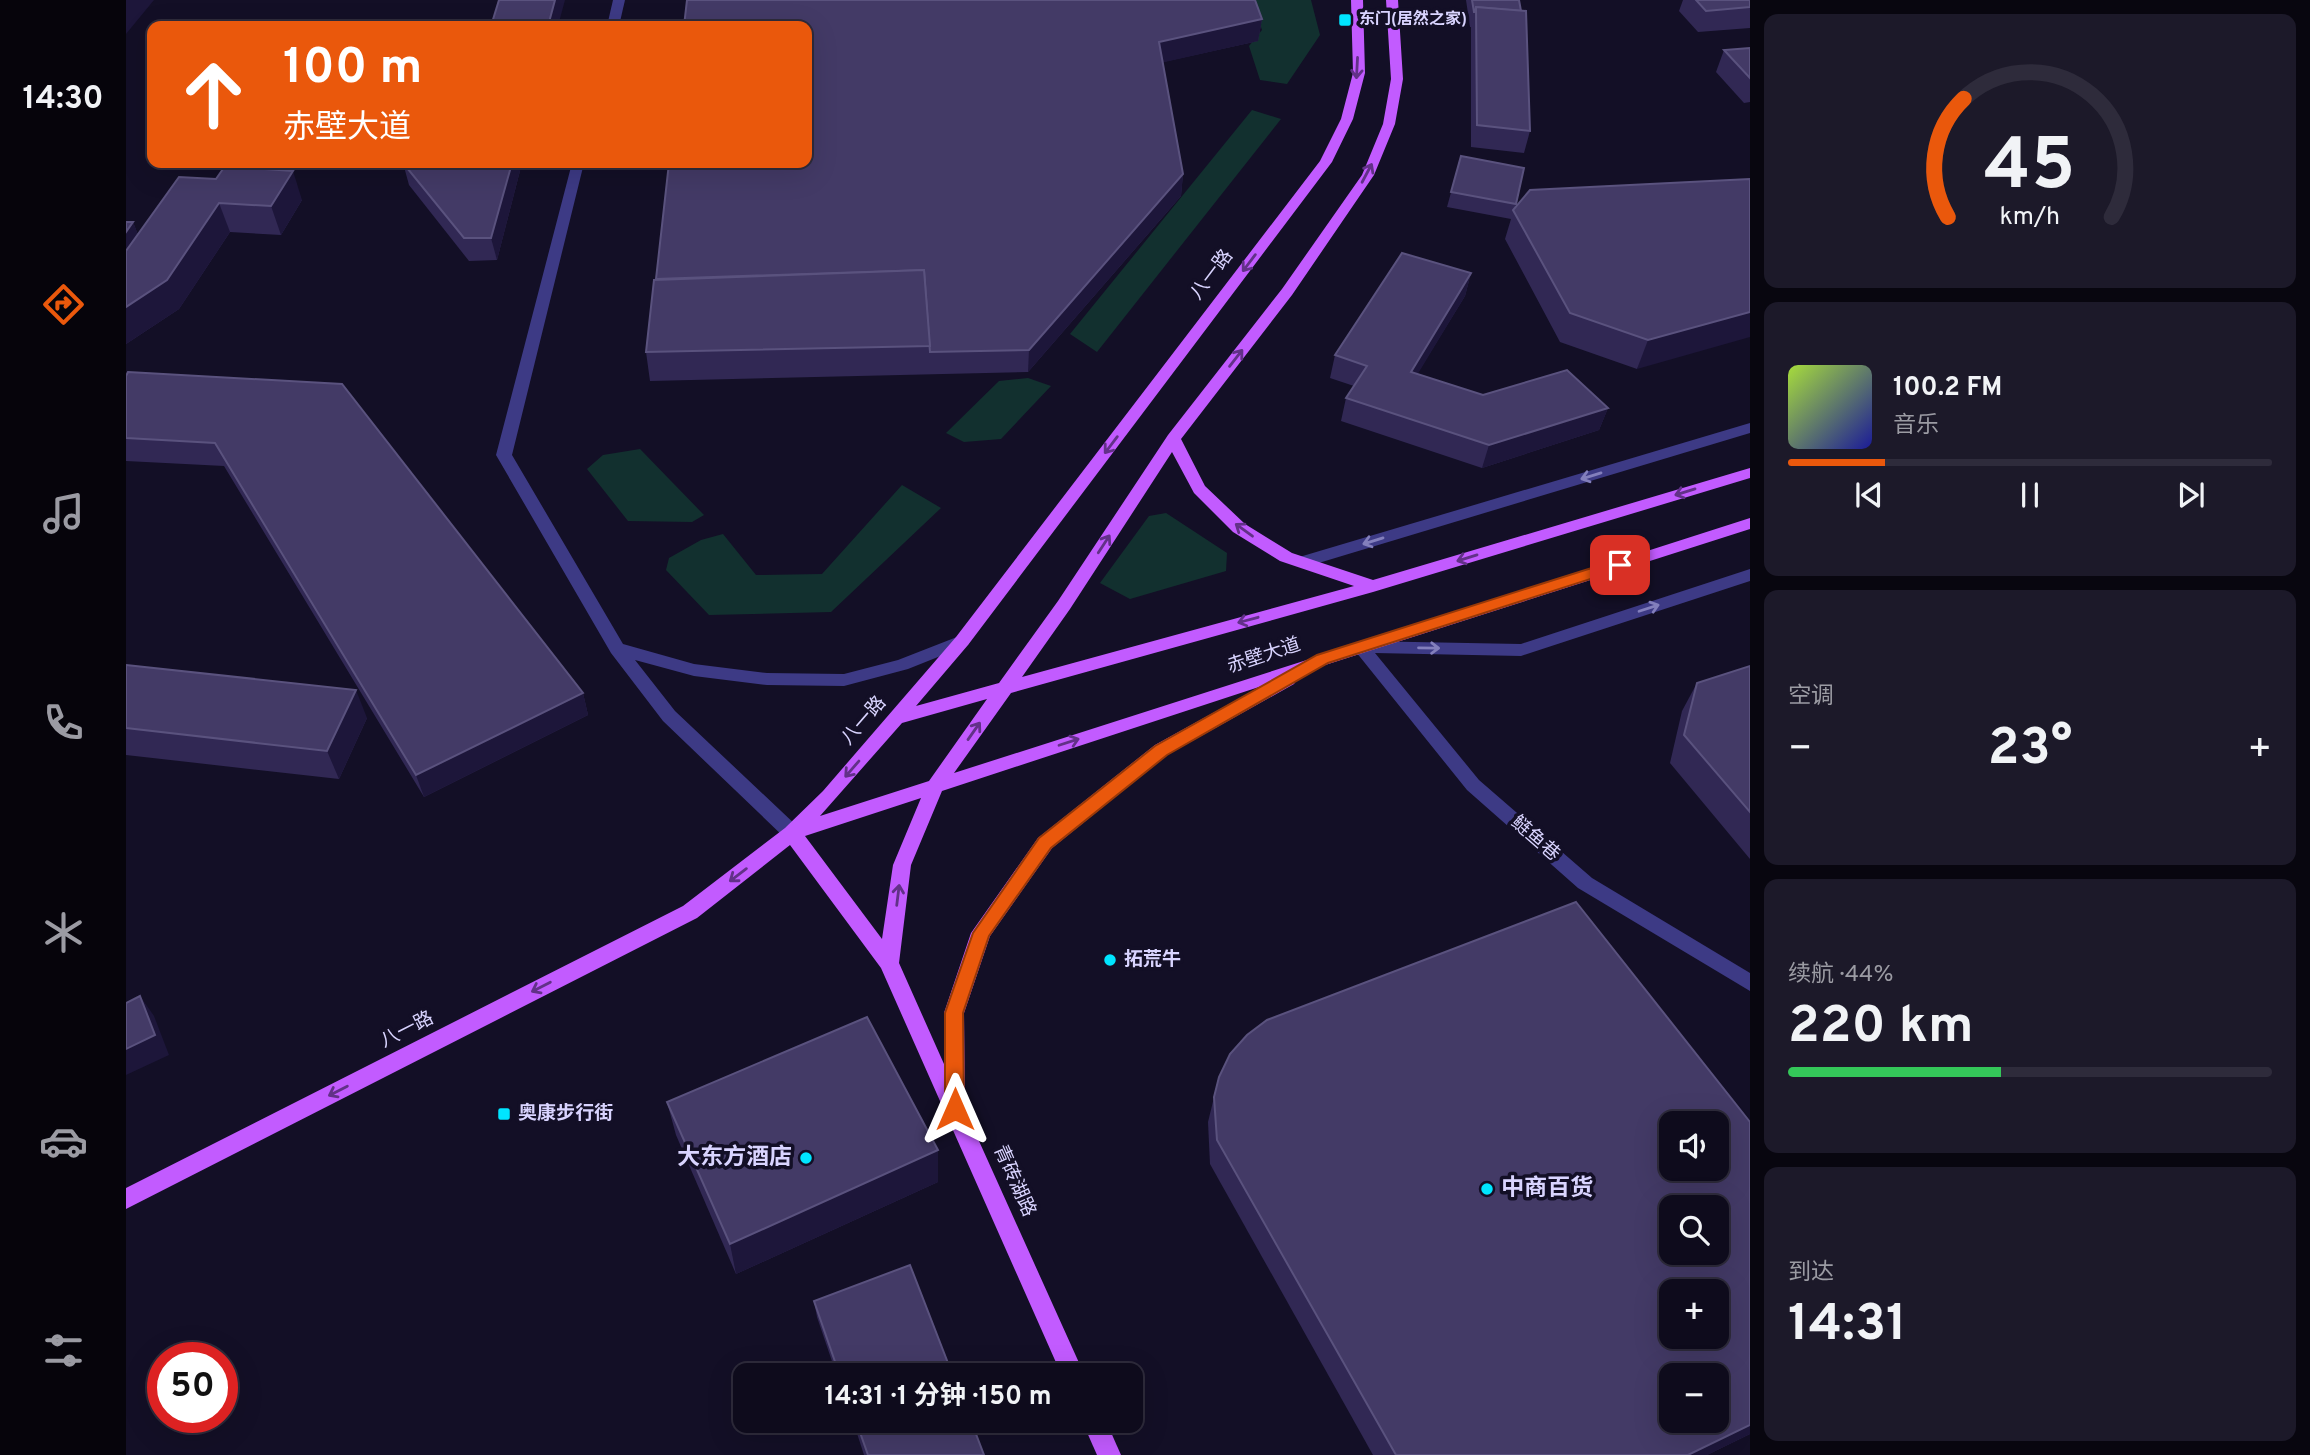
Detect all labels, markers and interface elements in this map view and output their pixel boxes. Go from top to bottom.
place label: 东门(居然之家) [1359,9,1467,30]
marker: 东门(居然之家) [1337,12,1353,28]
text: 100 m [283,39,422,101]
icon: ahead [168,49,259,140]
one-way arrow [1351,56,1364,79]
text: 14:30 [23,80,103,120]
text: 赤壁大道 [283,109,411,149]
text: 45 [1984,123,2076,215]
one-way arrow [1361,163,1374,184]
text: km/h [2000,202,2060,234]
street label: 八一路 [1185,245,1239,305]
one-way arrow [1241,254,1256,272]
icon: directions [39,280,88,329]
one-way arrow [1228,350,1243,368]
text: 100.2 FM [1893,372,2002,405]
text: 音乐 [1893,412,1939,441]
one-way arrow [1104,435,1119,453]
one-way arrow [1580,470,1602,483]
icon: previous [1850,476,1888,514]
icon: pause [2011,476,2049,514]
icon: next [2172,476,2210,514]
one-way arrow [1674,487,1696,500]
icon: music [39,489,88,538]
one-way arrow [1235,523,1254,537]
one-way arrow [1097,535,1111,554]
one-way arrow [1362,535,1384,548]
pin [1590,535,1650,595]
icon: arrive [1601,546,1639,584]
one-way arrow [1456,552,1478,565]
one-way arrow [1638,601,1660,613]
one-way arrow [1237,615,1259,628]
street label: 赤壁大道 [1224,633,1304,679]
one-way arrow [1417,642,1440,655]
text: 空调 [1788,683,1834,712]
street label: 八一路 [836,692,892,750]
icon: phone [39,698,88,747]
text: 23° [1988,717,2072,783]
one-way arrow [967,722,981,741]
text: − [1788,726,1813,775]
text: + [2247,726,2272,775]
one-way arrow [1058,735,1080,747]
one-way arrow [844,760,860,778]
street label: 鲢鱼巷 [1506,811,1564,867]
one-way arrow [729,867,747,882]
one-way arrow [892,885,905,907]
icon: climate [39,908,88,957]
place label: 拓荒牛 [1124,948,1181,972]
marker: 拓荒牛 [1102,952,1118,968]
text: 续航 · 44% [1788,961,1893,990]
one-way arrow [531,981,552,995]
text: 220 km [1788,995,1974,1061]
street label: 八一路 [376,1006,438,1054]
position arrow [918,1072,992,1146]
one-way arrow [328,1084,349,1098]
place label: 奥康步行街 [518,1102,613,1126]
marker: 奥康步行街 [496,1106,512,1122]
map controls [1659,1111,1729,1433]
button: sound [1659,1111,1729,1181]
icon: car [39,1117,88,1166]
street label: 青砖湖路 [988,1141,1040,1221]
place label: 大东方酒店 [677,1144,792,1173]
marker: 大东方酒店 [798,1150,814,1166]
place label: 中商百货 [1501,1175,1593,1204]
marker: 中商百货 [1479,1181,1495,1197]
button: search [1659,1195,1729,1265]
text: 到达 [1788,1259,1834,1288]
button: + [1659,1279,1729,1349]
text: 14:31 [1788,1293,1907,1359]
icon: filters [39,1326,88,1375]
speed limit sign: 50 [147,1342,238,1433]
button: − [1659,1363,1729,1433]
text: 14:31 · 1 分钟 · 150 m [825,1381,1051,1414]

